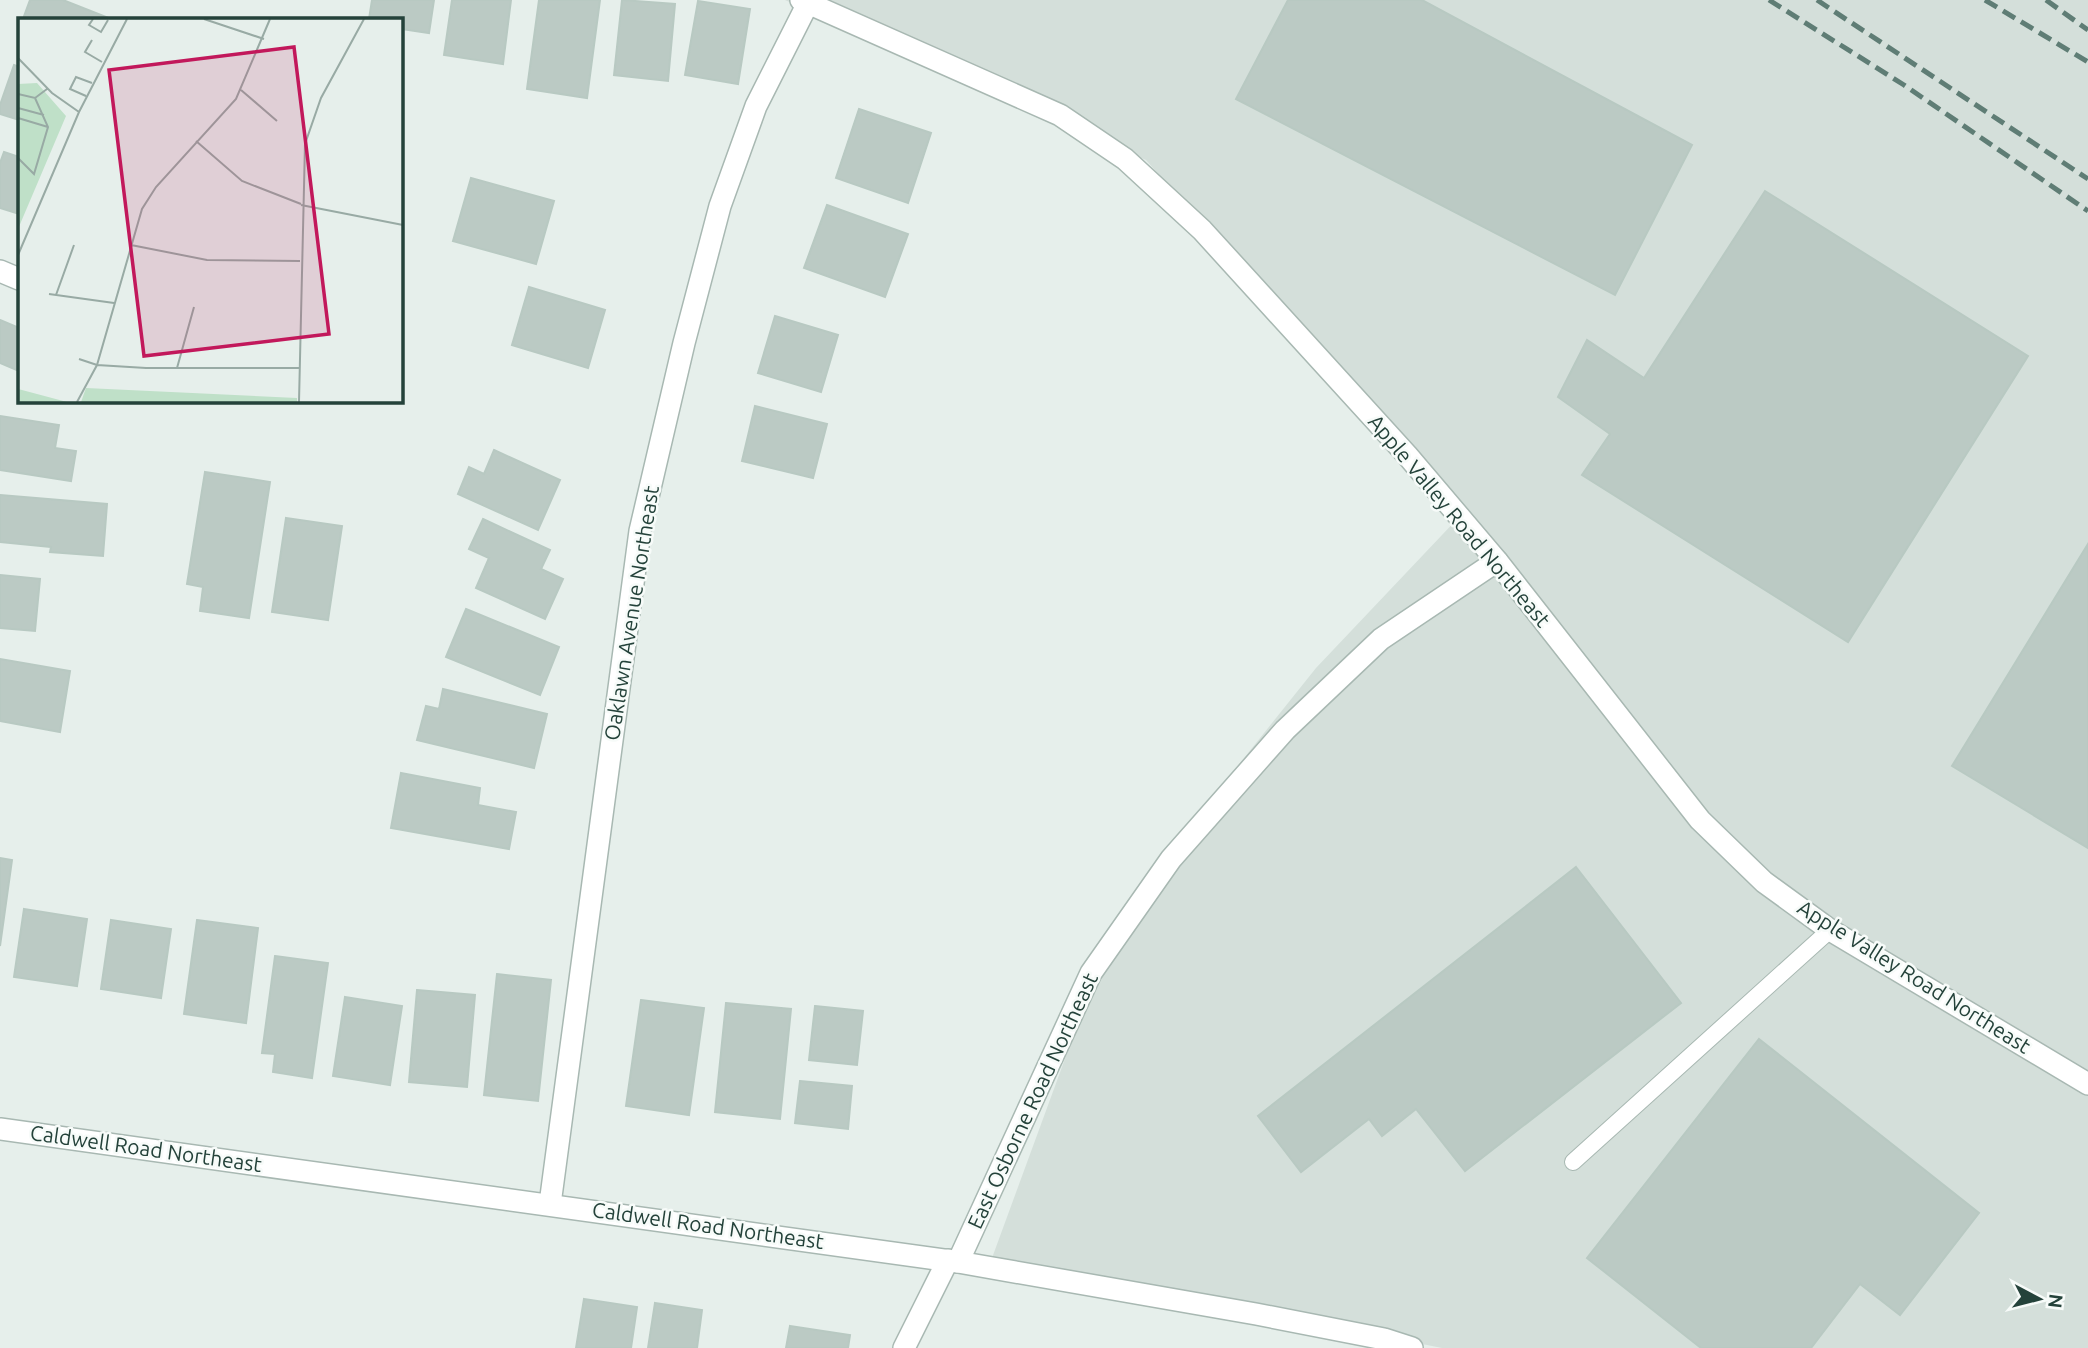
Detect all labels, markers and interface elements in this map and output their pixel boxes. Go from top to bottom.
inset map [18,18,402,402]
street label: Apple Valley Road Northeast [1364,409,1556,631]
street label: Oaklawn Avenue Northeast [599,484,663,742]
street label: Apple Valley Road Northeast [1794,894,2035,1058]
street label: East Osborne Road Northeast [962,969,1102,1232]
street label: Caldwell Road Northeast [29,1120,263,1176]
street label: Caldwell Road Northeast [591,1197,825,1253]
north arrow [2004,1264,2074,1334]
text: N [2044,1293,2068,1309]

